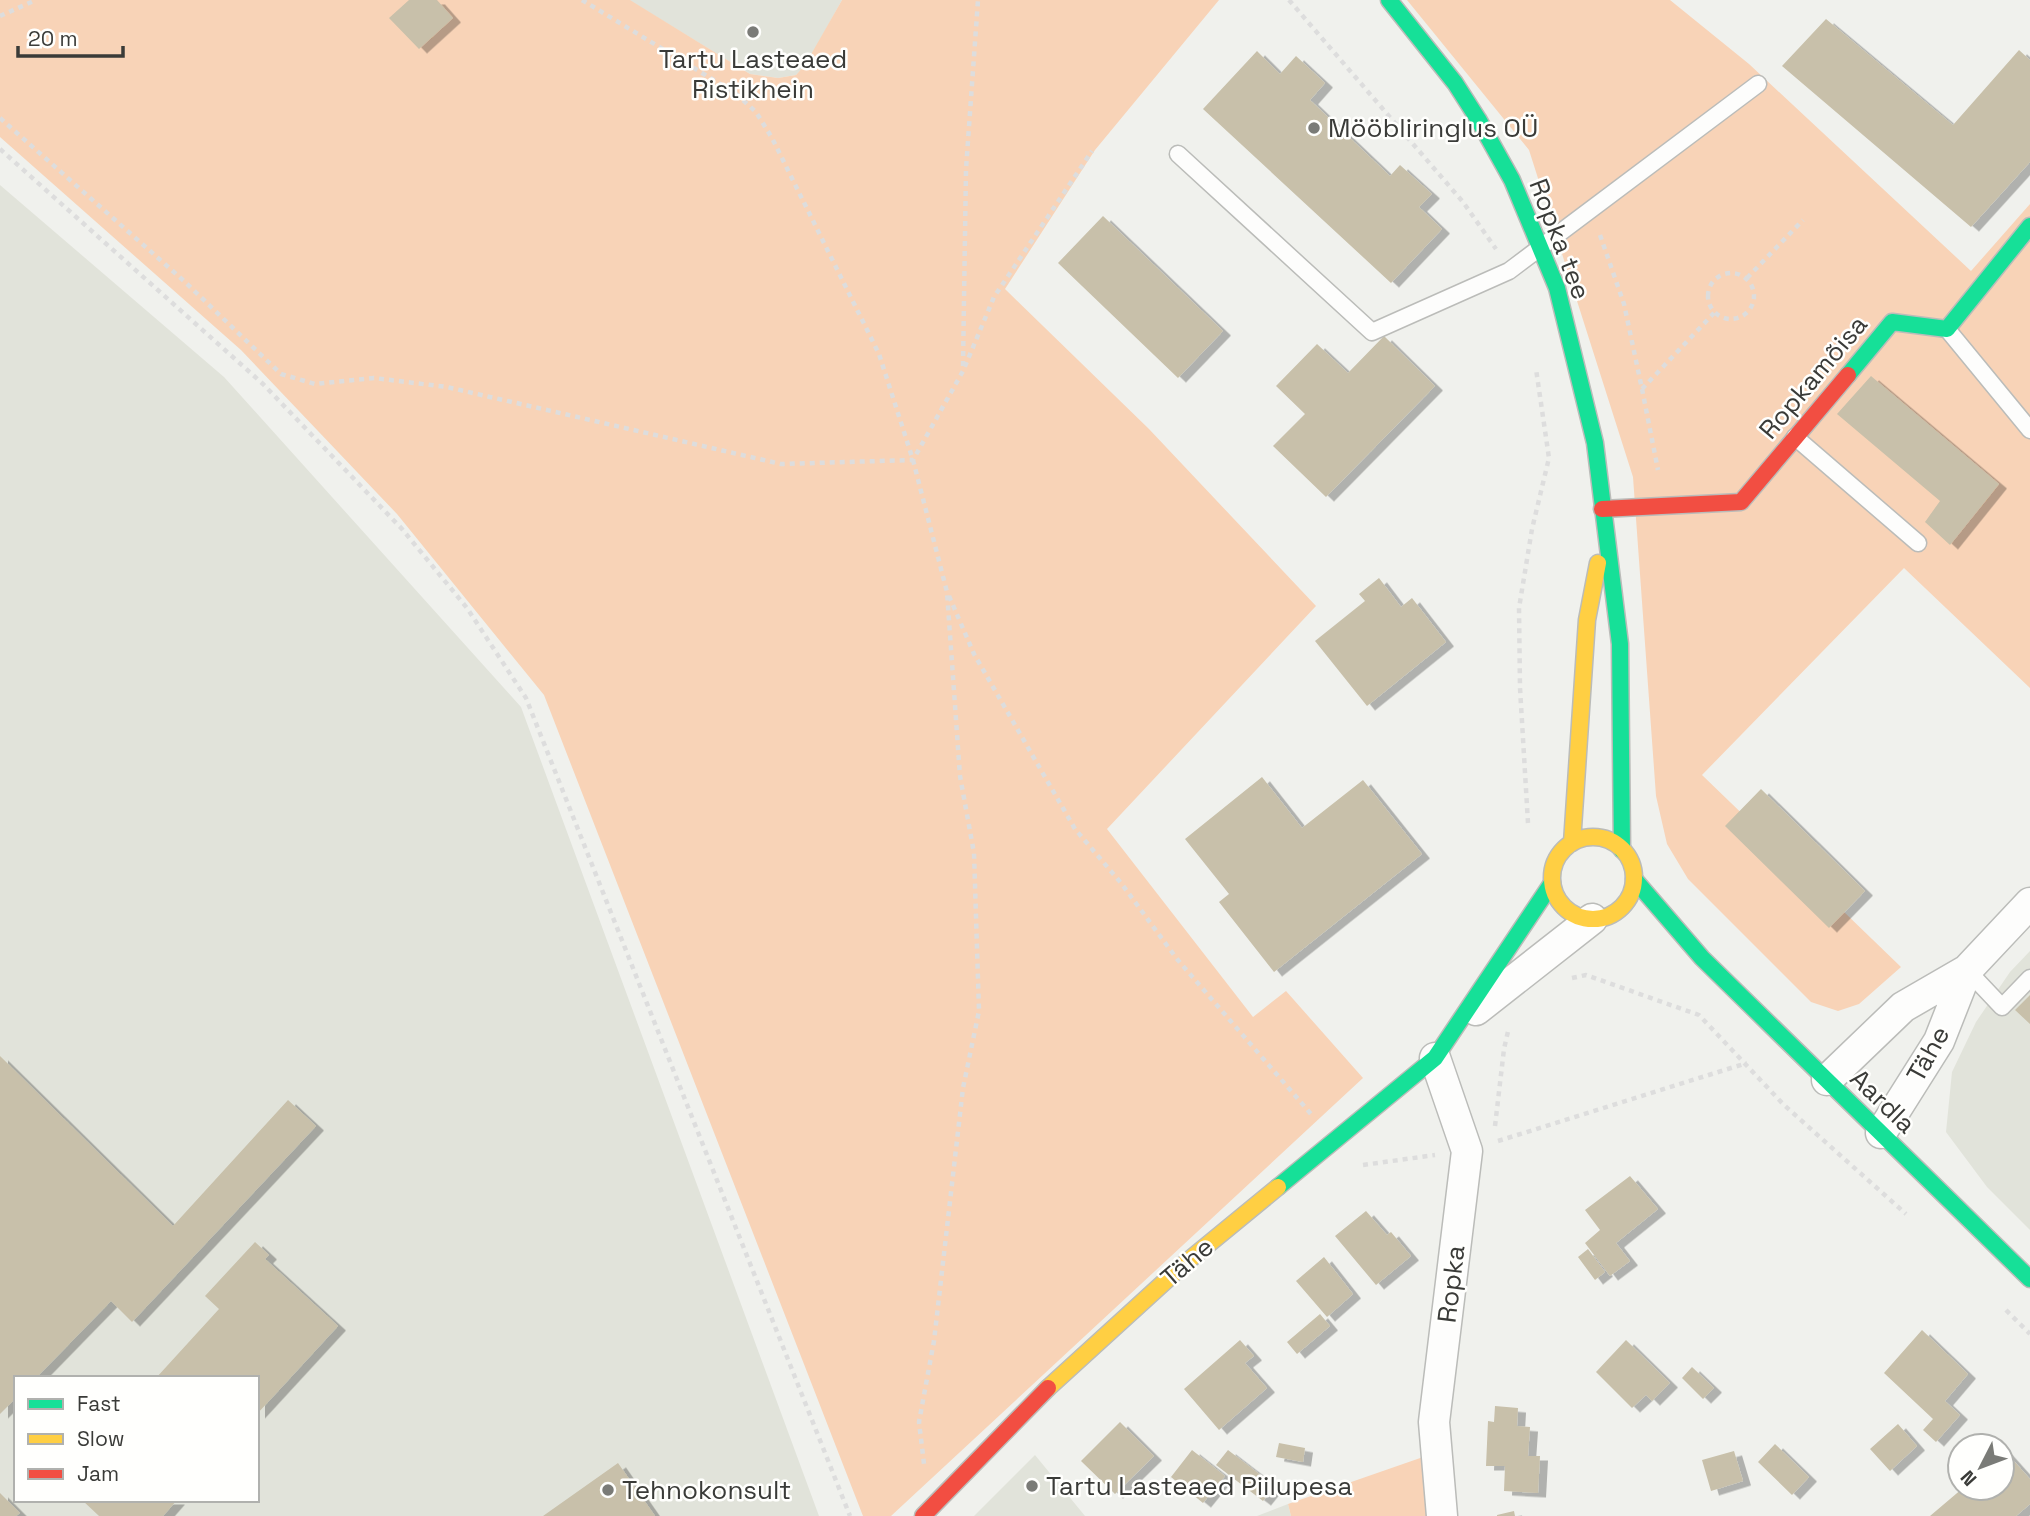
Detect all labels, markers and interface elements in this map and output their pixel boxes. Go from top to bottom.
scale bar [18,14,122,58]
marker: Tartu Lasteaed Ristikhein [745,24,761,40]
text: 20 m [28,25,78,52]
place label: Tartu Lasteaed Ristikhein [659,42,847,106]
place label: Mööbliringlus OÜ [1328,111,1538,145]
marker: Mööbliringlus OÜ [1306,120,1322,136]
street label: Ropka tee [1521,174,1599,304]
street label: Ropkamõisa [1751,308,1875,446]
street label: Tähe [1899,1020,1957,1088]
street label: Aardla [1843,1061,1923,1141]
street label: Tähe [1153,1230,1221,1294]
street label: Ropka [1429,1243,1473,1325]
legend [14,1376,259,1502]
text: Fast [77,1390,121,1417]
text: Slow [77,1425,125,1452]
north arrow [1946,1432,2016,1502]
text: Jam [77,1460,119,1487]
text: N [1955,1465,1982,1491]
place label: Tartu Lasteaed Piilupesa [1046,1469,1352,1503]
place label: Tehnokonsult [622,1473,791,1507]
marker: Tartu Lasteaed Piilupesa [1024,1478,1040,1494]
marker: Tehnokonsult [600,1482,616,1498]

